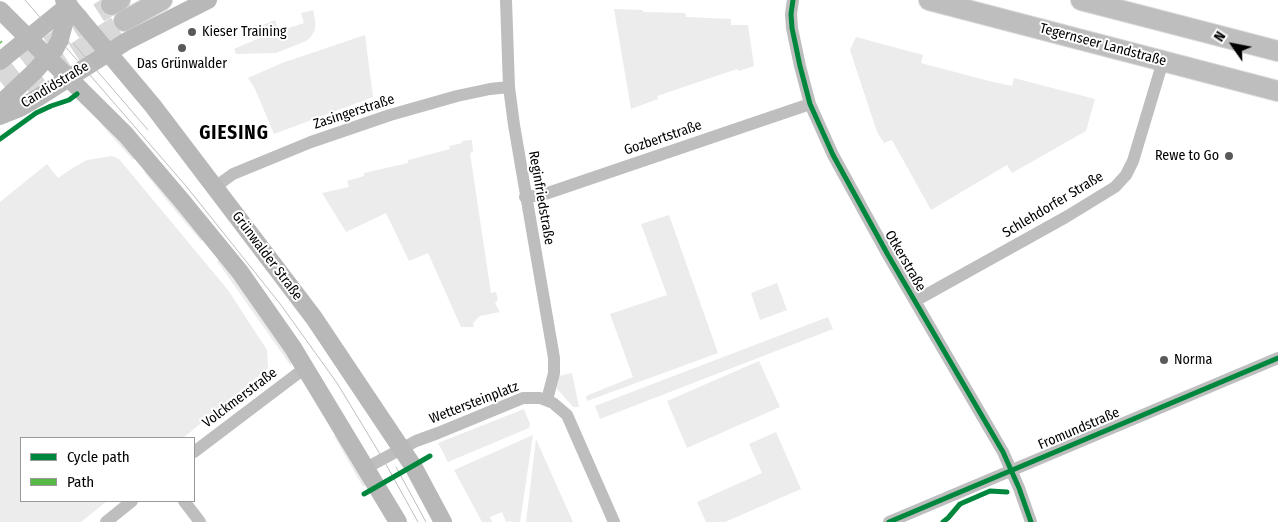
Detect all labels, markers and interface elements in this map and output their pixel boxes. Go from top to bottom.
street label: Tegernseer Landstraße [1038,20,1168,70]
north arrow [1208,20,1258,70]
place label: Kieser Training [202,24,287,40]
marker: Kieser Training [186,26,198,38]
text: N [1211,28,1229,45]
marker: Das Grünwalder [176,42,188,54]
place label: Das Grünwalder [137,56,227,72]
street label: Candidstraße [18,58,92,112]
street label: Zasingerstraße [311,91,397,133]
street label: Gozbertstraße [622,117,704,159]
district label: GIESING [198,123,270,145]
place label: Rewe to Go [1155,148,1219,164]
street label: Reginfriedstraße [524,150,558,246]
marker: Rewe to Go [1223,150,1235,162]
street label: Schlehdorfer Straße [1000,168,1106,242]
street label: Grünwalder Straße [228,208,306,304]
street label: Otkerstraße [881,228,929,294]
place label: Norma [1174,352,1212,368]
marker: Norma [1158,354,1170,366]
street label: Volckmerstraße [199,365,281,431]
street label: Wettersteinplatz [427,378,521,428]
street label: Fromundstraße [1036,404,1122,454]
legend [20,437,195,502]
text: Cycle path [67,448,130,466]
text: Path [67,473,94,491]

